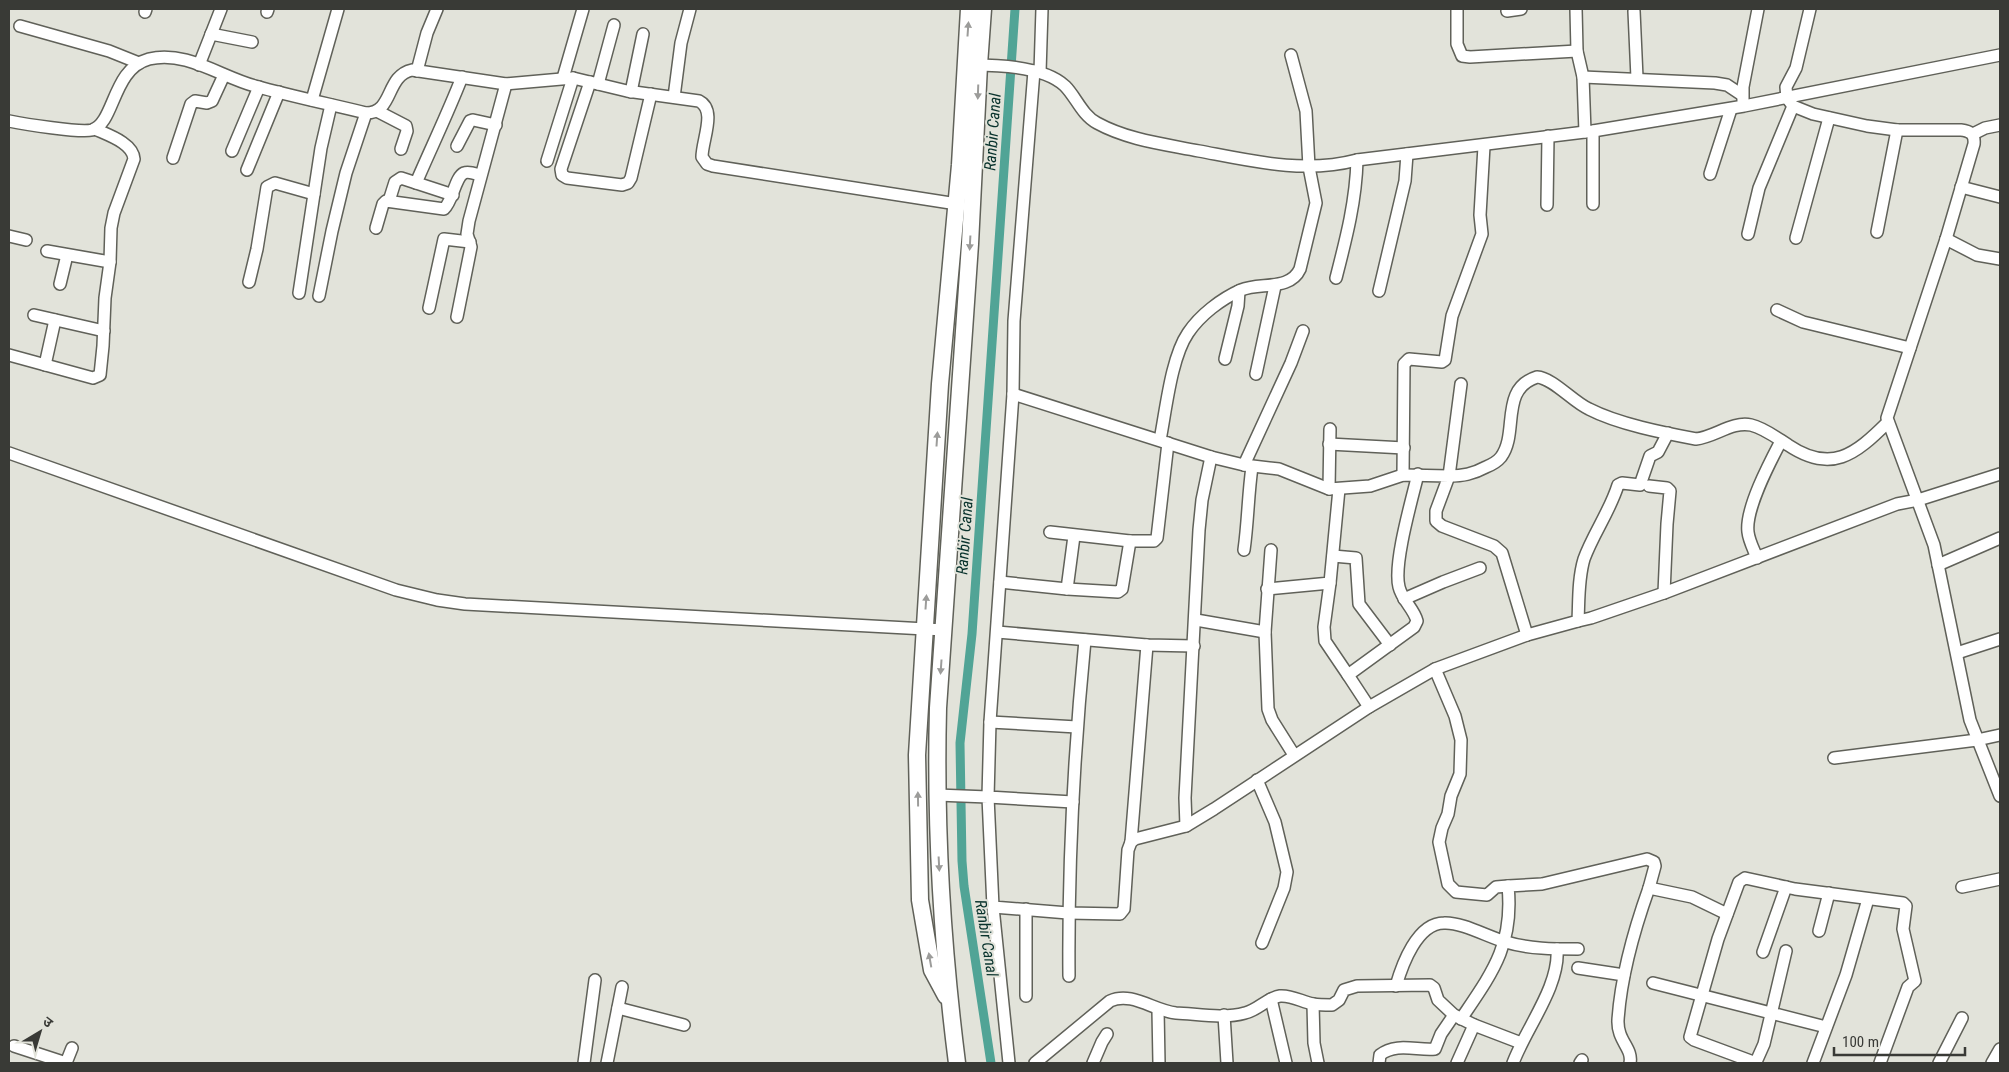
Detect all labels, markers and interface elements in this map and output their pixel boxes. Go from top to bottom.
one-way arrow [964,21,972,37]
one-way arrow [974,85,982,101]
water label: Ranbir Canal [980,92,1005,171]
one-way arrow [966,235,974,251]
one-way arrow [933,431,941,447]
water label: Ranbir Canal [952,496,977,575]
one-way arrow [923,593,931,609]
one-way arrow [937,659,945,675]
one-way arrow [914,790,922,806]
one-way arrow [936,857,944,873]
water label: Ranbir Canal [971,898,1002,978]
one-way arrow [926,952,934,968]
north arrow [15,1007,65,1057]
text: उ [40,1013,57,1031]
scale bar [1834,1024,1965,1056]
text: 100 m [1842,1033,1879,1051]

